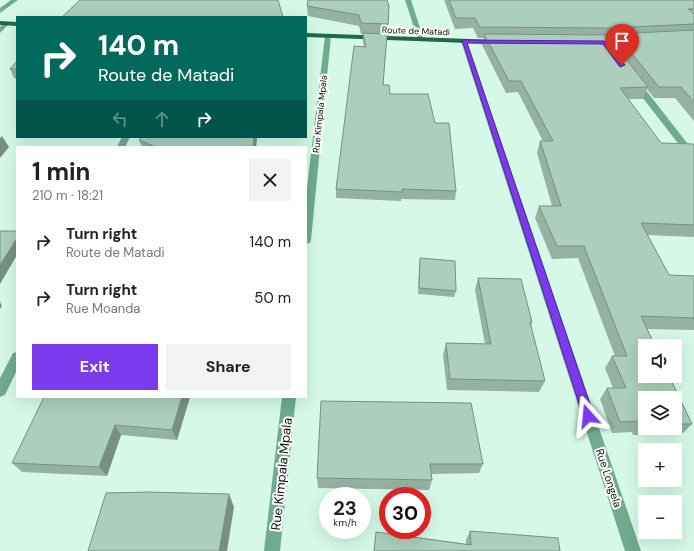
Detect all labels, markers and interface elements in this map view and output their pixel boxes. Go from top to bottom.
street label: Route de Matadi [382,24,450,38]
pin [605,24,639,65]
text: 140 m [98,27,179,64]
icon: arrive [611,30,633,52]
icon: right [32,32,84,84]
text: Route de Matadi [98,63,234,87]
street label: Rue Kimpala Mpala [310,74,330,154]
icon: left [109,108,131,130]
icon: ahead [151,108,173,130]
icon: right [193,108,215,130]
text: 1 min [32,156,90,187]
button: close [249,159,291,201]
text: 210 m · 18:21 [32,187,103,204]
text: Turn right [66,224,137,244]
icon: right [32,231,54,253]
text: 140 m [250,232,291,252]
text: Route de Matadi [66,244,165,261]
text: Turn right [66,280,137,300]
icon: right [32,287,54,309]
text: 50 m [254,288,291,308]
text: Rue Moanda [66,300,140,317]
map controls [638,339,682,539]
button: sound [638,339,682,383]
button: Exit [32,344,158,390]
button: Share [166,344,291,390]
button: layers [638,391,682,435]
position arrow [567,395,609,437]
street label: Rue Kimpala Mpala [267,417,296,531]
button: + [638,443,682,487]
street label: Rue Longela [593,447,625,509]
speed limit sign: 30 [379,487,431,539]
text: 23 [333,495,357,521]
button: − [638,495,682,539]
text: km/h [333,516,357,529]

